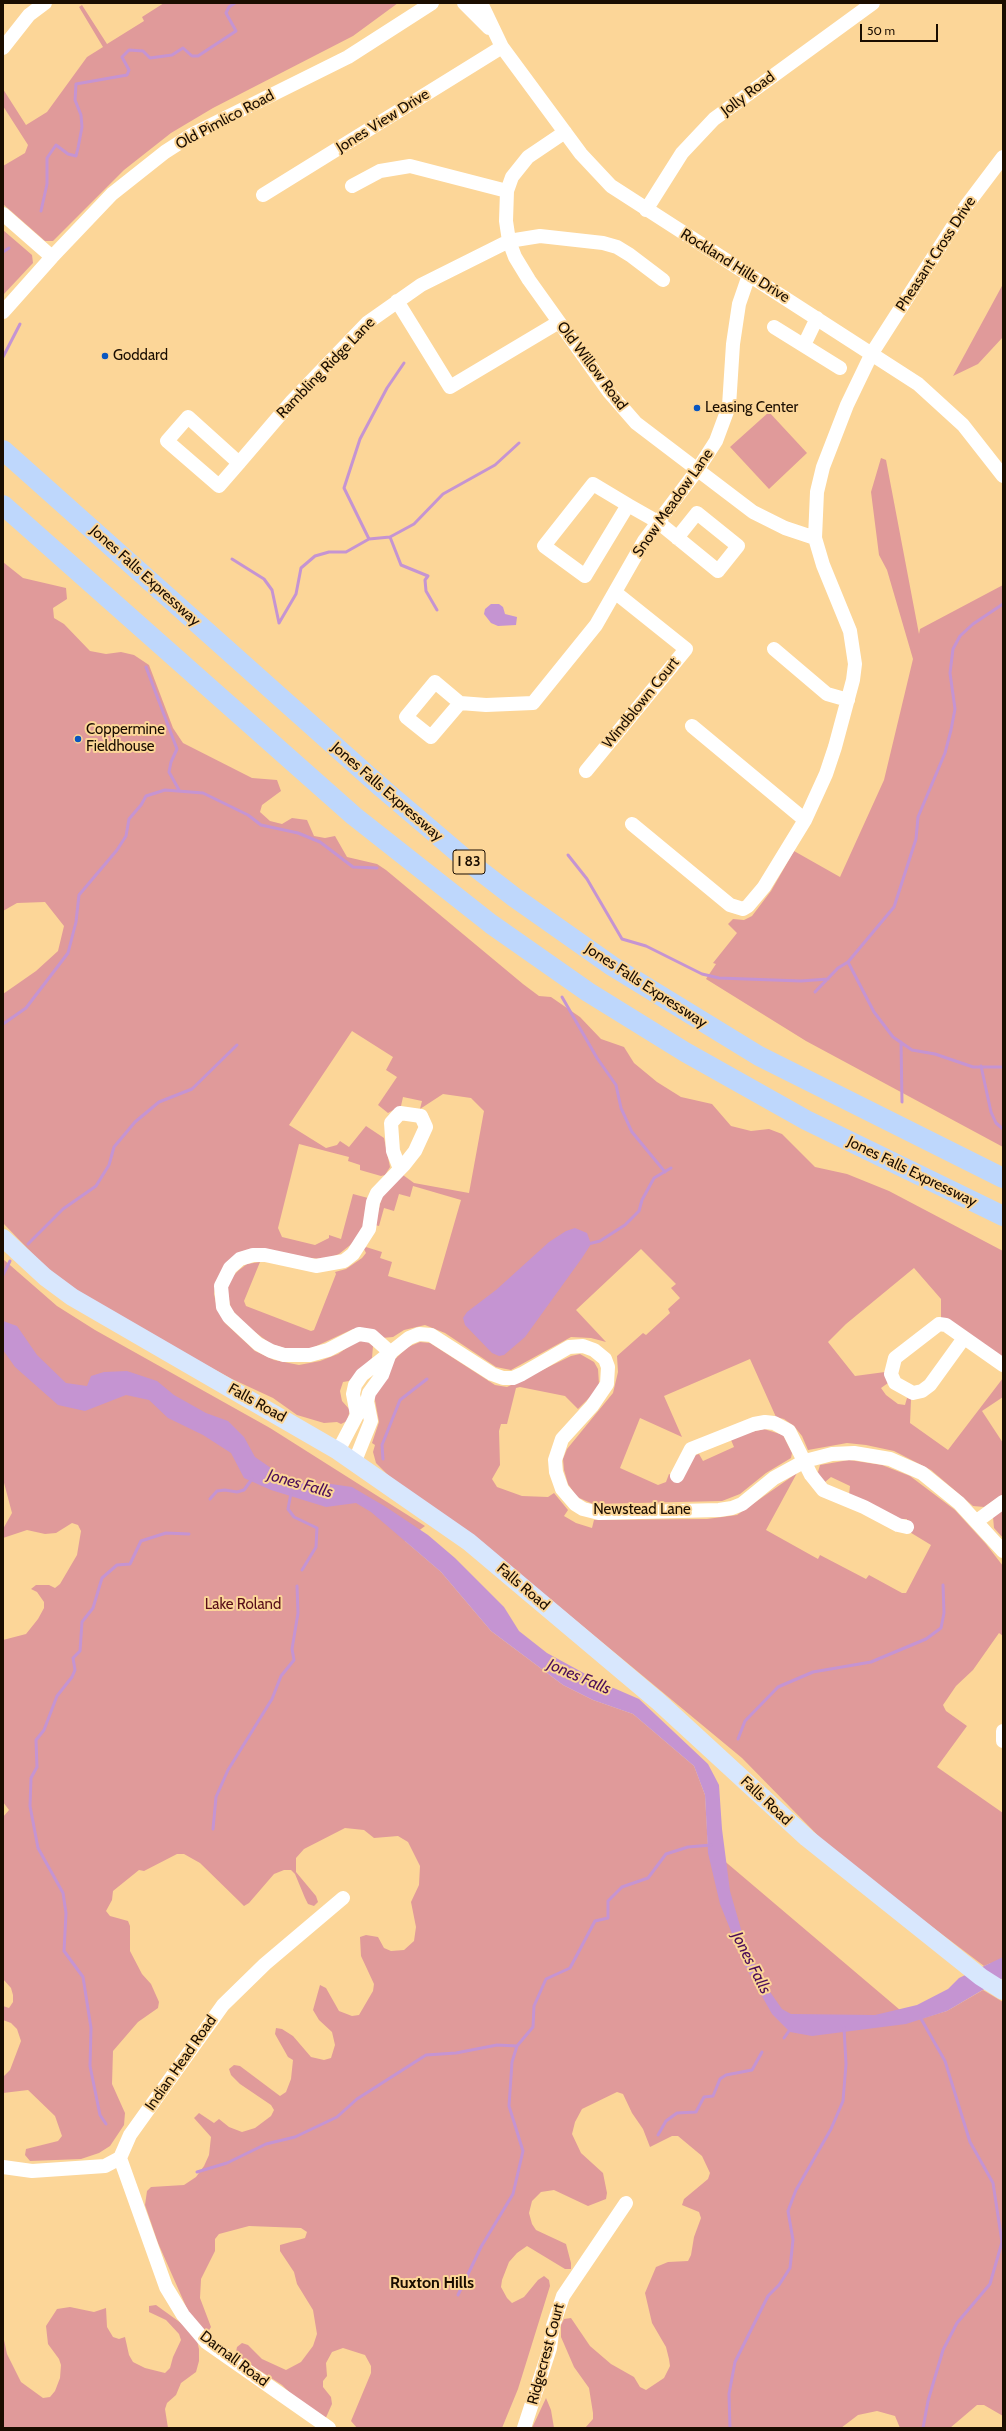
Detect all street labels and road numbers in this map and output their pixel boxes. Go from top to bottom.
street label: Jolly Road [718,68,778,120]
street label: Jones View Drive [333,85,433,157]
street label: Old Pimlico Road [173,86,277,154]
street label: Pheasant Cross Drive [892,193,980,315]
street label: Rockland Hills Drive [677,225,793,307]
street label: Rambling Ridge Lane [273,314,379,422]
street label: Old Willow Road [553,318,631,414]
street label: Snow Meadow Lane [629,445,717,561]
street label: Jones Falls Expressway [86,522,204,630]
street label: Windblown Court [599,654,683,752]
street label: Jones Falls Expressway [327,739,447,845]
road number: I 83 [453,850,485,874]
street label: Jones Falls Expressway [582,940,710,1032]
street label: Jones Falls Expressway [844,1133,980,1211]
street label: Falls Road [225,1380,289,1426]
street label: Newstead Lane [593,1501,691,1519]
street label: Falls Road [493,1560,553,1614]
street label: Falls Road [737,1773,795,1829]
street label: Indian Head Road [141,2012,221,2114]
street label: Ridgecrest Court [524,2301,568,2407]
street label: Darnall Road [196,2327,272,2391]

